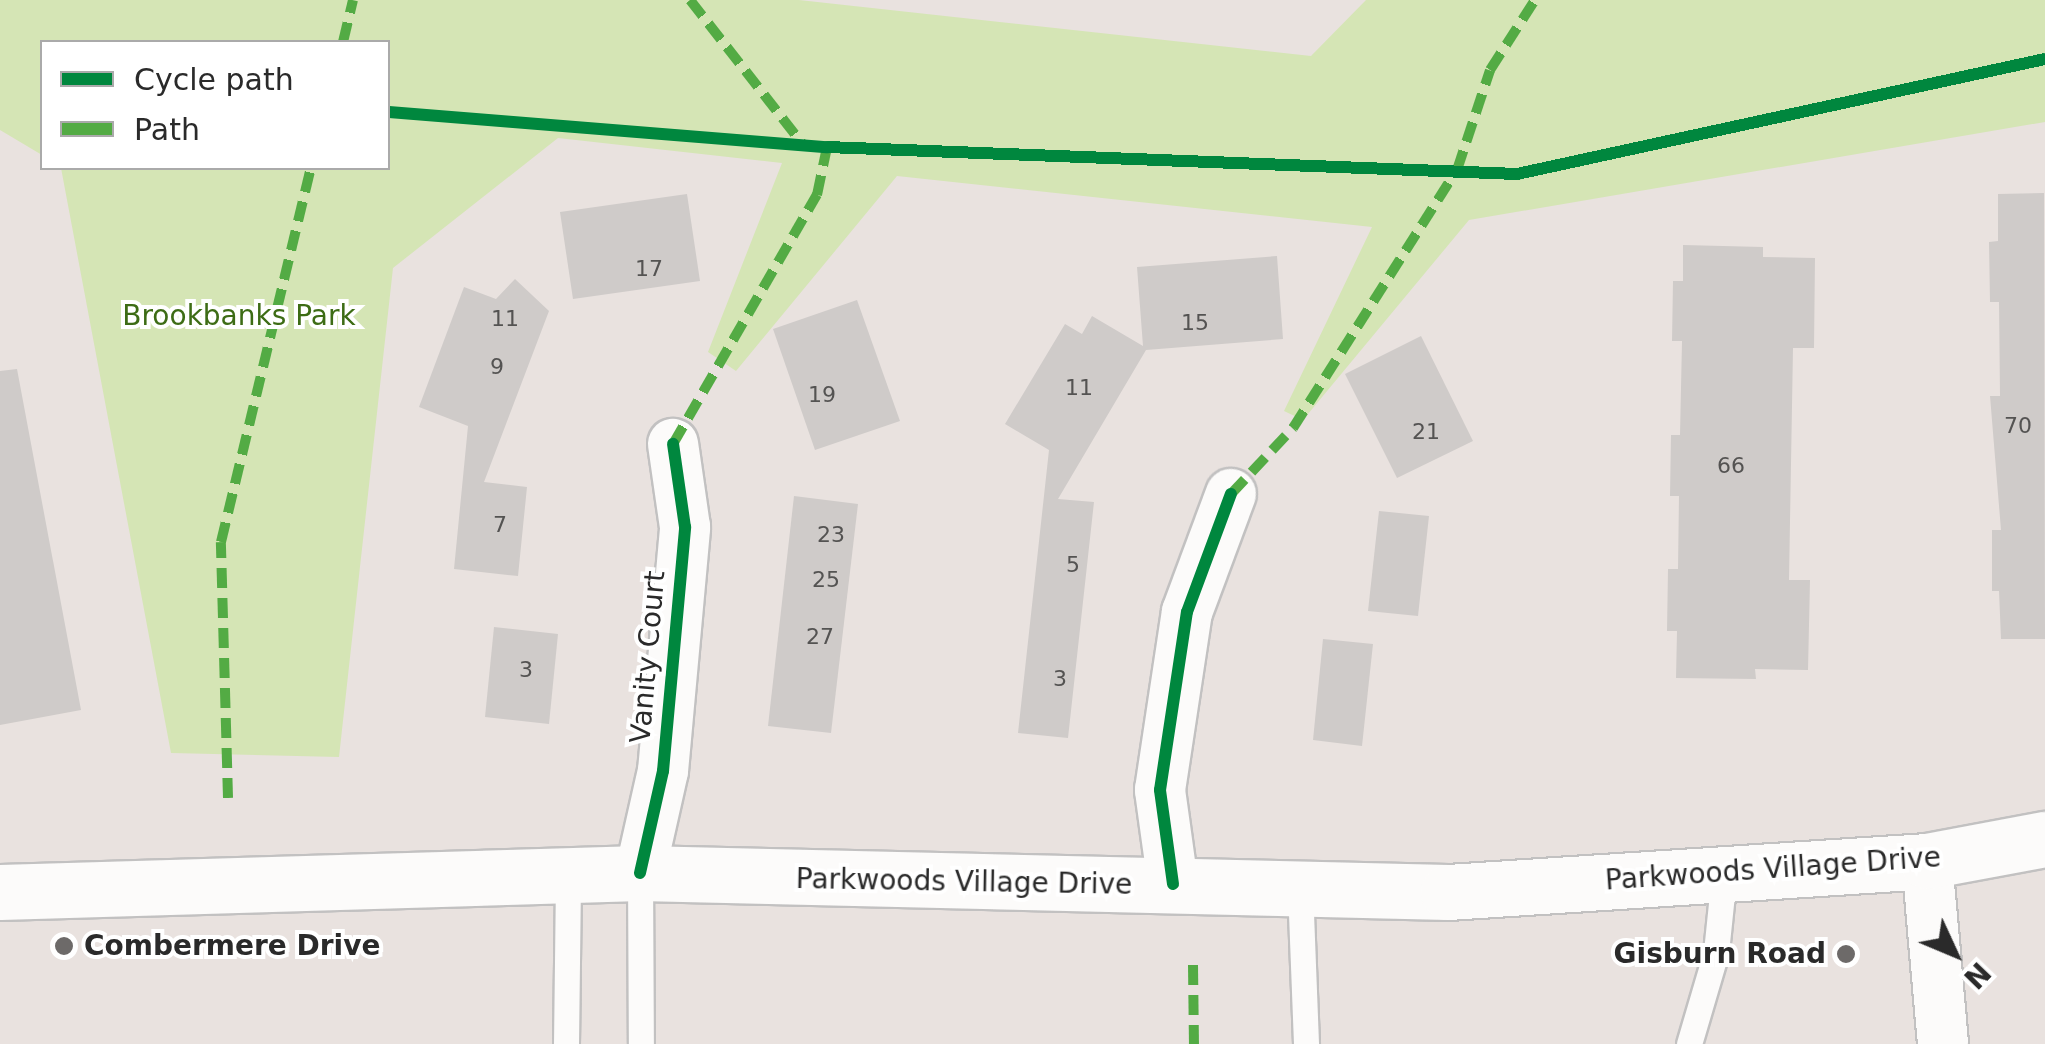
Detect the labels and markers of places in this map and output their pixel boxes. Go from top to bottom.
place label: Combermere Drive [84,929,380,963]
marker: Combermere Drive [53,935,75,957]
place label: Gisburn Road [1614,937,1826,971]
marker: Gisburn Road [1835,943,1857,965]

